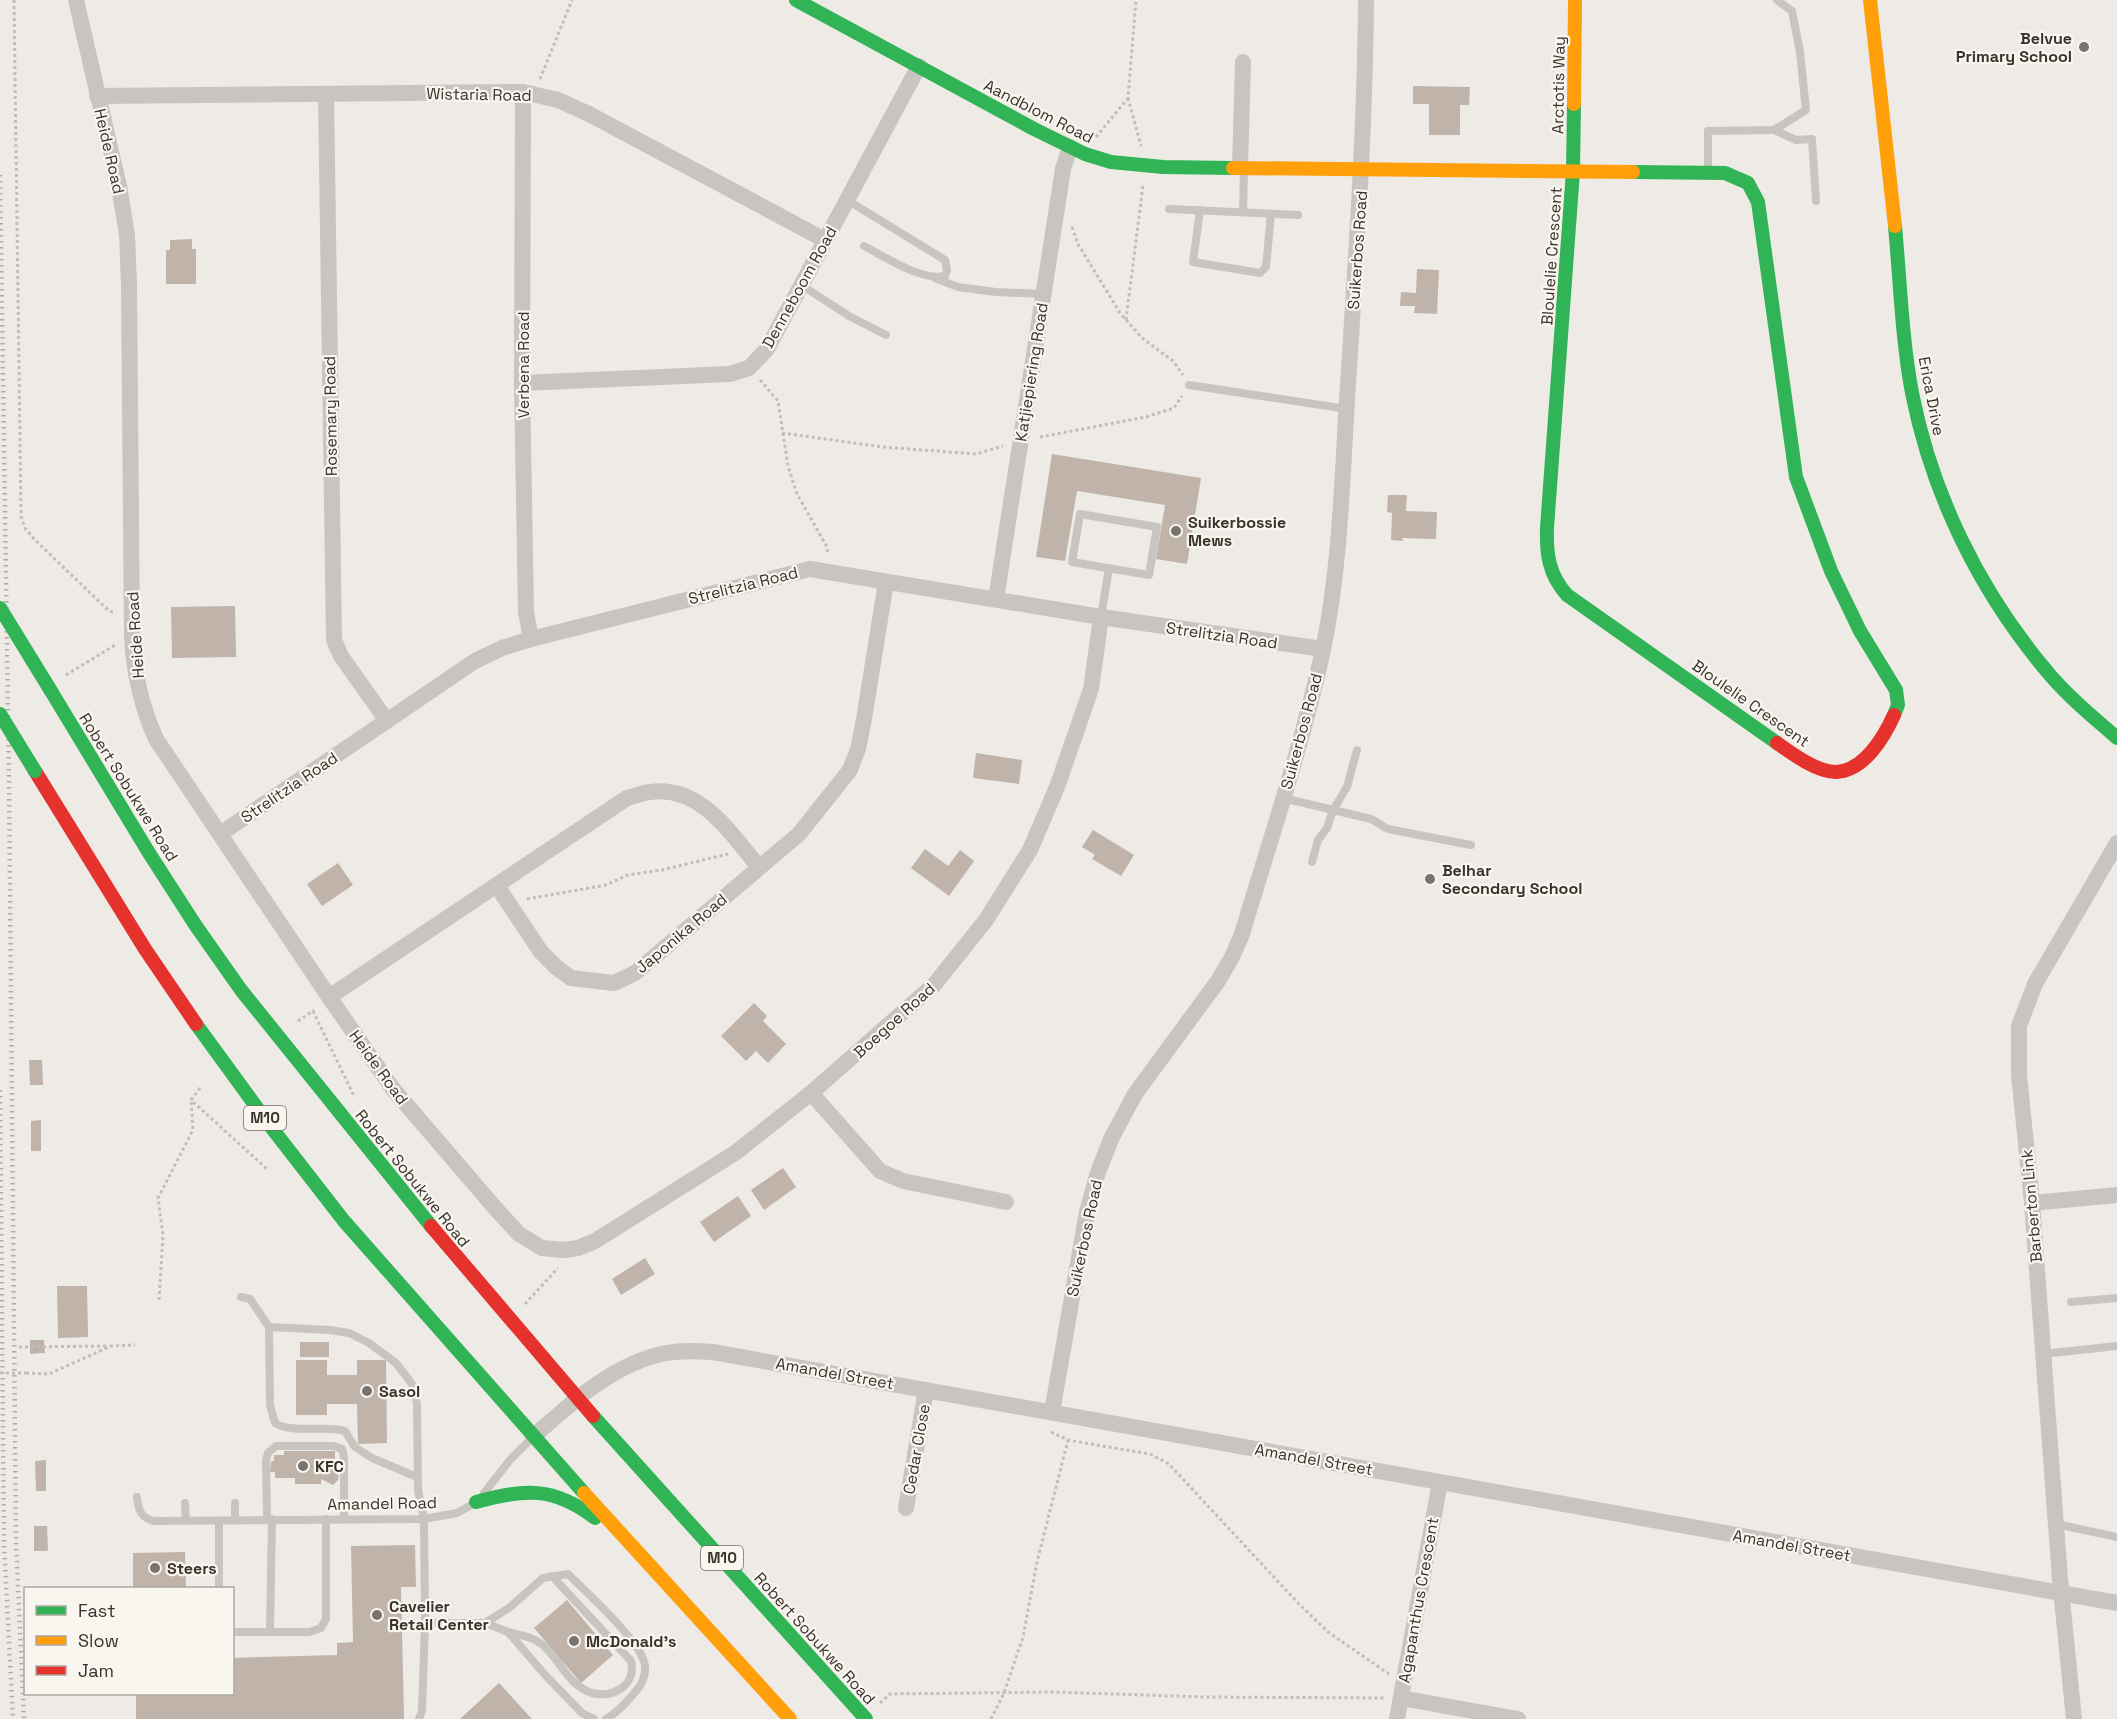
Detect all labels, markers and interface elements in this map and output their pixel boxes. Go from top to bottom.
place label: Belvue Primary School [1956,28,2072,67]
street label: Arctotis Way [1547,36,1570,134]
marker: Belvue Primary School [2077,40,2091,54]
street label: Aandblom Road [980,75,1097,148]
street label: Wistaria Road [426,83,532,106]
street label: Heide Road [89,106,130,196]
street label: Bloulelie Crescent [1536,186,1567,326]
street label: Suikerbos Road [1343,190,1372,310]
street label: Denneboom Road [757,223,842,352]
street label: Katjiepiering Road [1010,301,1053,443]
street label: Verbena Road [513,312,534,418]
street label: Erica Drive [1914,355,1949,437]
street label: Rosemary Road [319,356,342,476]
place label: Suikerbossie Mews [1188,512,1286,551]
marker: Suikerbossie Mews [1169,524,1183,538]
street label: Strelitzia Road [686,562,800,609]
street label: Heide Road [122,591,149,679]
street label: Strelitzia Road [1165,617,1279,654]
street label: Bloulelie Crescent [1688,655,1814,752]
street label: Suikerbos Road [1276,671,1327,791]
street label: Robert Sobukwe Road [74,709,183,865]
street label: Strelitzia Road [237,747,342,828]
place label: Belhar Secondary School [1442,860,1582,899]
marker: Belhar Secondary School [1423,872,1437,886]
street label: Japonika Road [631,889,731,978]
street label: Boegoe Road [849,978,940,1063]
street label: Heide Road [345,1026,413,1109]
street label: Robert Sobukwe Road [351,1105,475,1251]
road number: M10 [244,1106,286,1130]
street label: Barberton Link [2016,1148,2047,1263]
street label: Suikerbos Road [1062,1178,1107,1299]
street label: Amandel Street [774,1353,896,1394]
place label: Sasol [379,1381,420,1402]
marker: Sasol [360,1384,374,1398]
street label: Cedar Close [898,1402,935,1496]
street label: Amandel Street [1253,1439,1375,1480]
place label: KFC [315,1456,344,1477]
marker: KFC [296,1459,310,1473]
street label: Amandel Road [327,1492,437,1515]
street label: Agapanthus Crescent [1394,1516,1443,1685]
street label: Amandel Street [1731,1525,1853,1566]
road number: M10 [701,1546,743,1570]
place label: Steers [167,1558,217,1579]
marker: Steers [148,1561,162,1575]
street label: Robert Sobukwe Road [750,1568,880,1709]
legend [24,1587,234,1695]
place label: Cavelier Retail Center [389,1596,489,1635]
text: Fast [78,1599,115,1622]
marker: Cavelier Retail Center [370,1608,384,1622]
text: Slow [78,1629,119,1652]
place label: McDonald's [586,1631,676,1652]
marker: McDonald's [567,1634,581,1648]
text: Jam [78,1659,114,1682]

